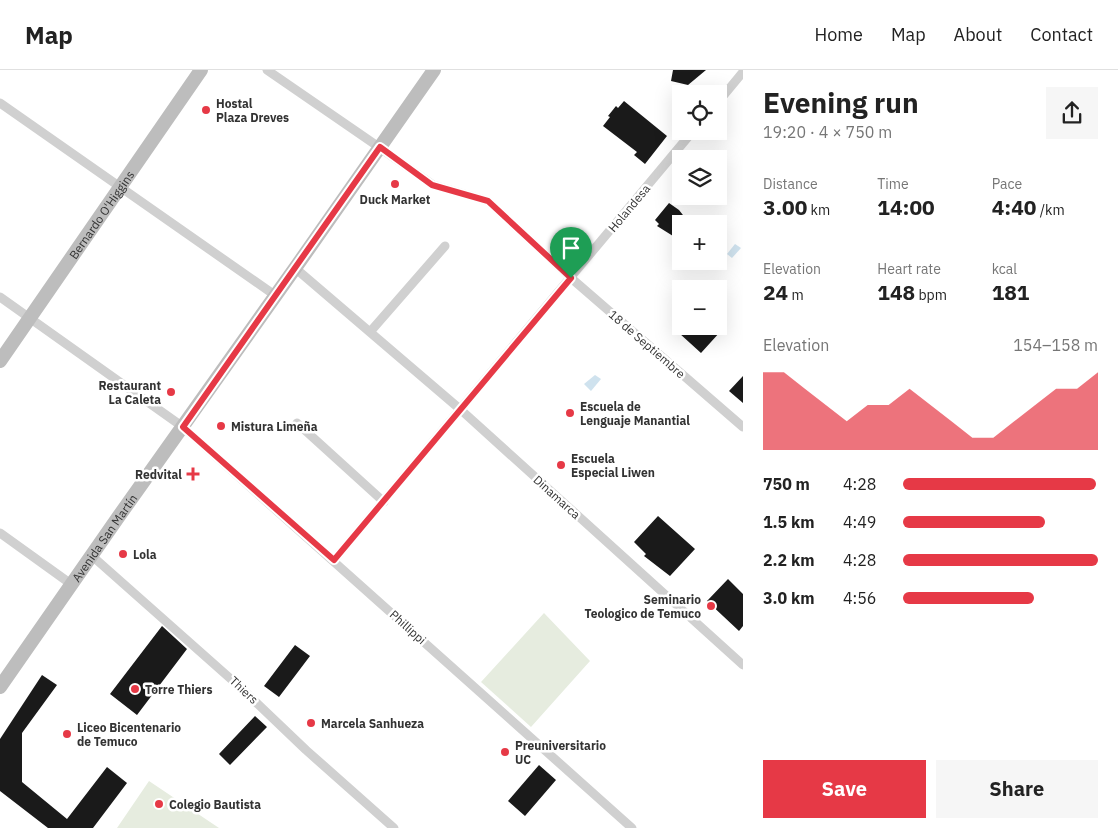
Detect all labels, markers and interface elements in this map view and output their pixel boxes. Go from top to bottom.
text: Map [25,19,73,51]
text: Home [815,23,863,46]
text: Map [891,23,926,46]
text: About [954,23,1002,46]
text: Contact [1030,23,1093,46]
text: Evening run [763,84,919,121]
map controls [672,85,727,335]
button: locate [672,85,727,140]
button: share [1046,87,1098,139]
place label: Hostal Plaza Dreves [216,96,289,125]
marker: Hostal Plaza Dreves [200,104,212,116]
text: 19:20 · 4 × 750 m [763,122,892,142]
button: layers [672,150,727,205]
street label: Bernardo O'Higgins [65,167,137,262]
text: Distance [763,175,818,193]
text: Time [877,175,909,193]
text: Pace [992,175,1022,193]
marker: Duck Market [389,178,401,190]
street label: Holandesa [605,181,654,235]
place label: Duck Market [360,192,431,207]
text: 3.00 [763,193,807,221]
text: 14:00 [877,193,935,221]
text: 4:40 [992,193,1036,221]
text: km [807,201,830,219]
text: /km [1036,201,1065,219]
button: + [672,215,727,270]
pin [550,227,592,278]
icon: arrive [557,234,585,262]
text: Elevation [763,260,821,278]
text: Heart rate [877,260,941,278]
text: kcal [992,260,1017,278]
text: 24 [763,278,788,306]
text: 148 [877,278,915,306]
text: 181 [992,278,1029,306]
button: − [672,280,727,335]
text: m [788,286,804,304]
text: bpm [915,286,947,304]
street label: 18 de Septiembre [606,307,689,381]
text: Elevation [763,335,829,355]
text: 154–158 m [1013,335,1098,355]
place label: Restaurant La Caleta [99,378,161,407]
marker: Restaurant La Caleta [165,386,177,398]
place label: Escuela de Lenguaje Manantial [580,399,690,428]
marker: Escuela de Lenguaje Manantial [564,407,576,419]
place label: Mistura Limeña [231,419,318,434]
marker: Mistura Limeña [215,420,227,432]
place label: Escuela Especial Liwen [571,451,655,480]
marker: Escuela Especial Liwen [555,459,567,471]
place label: Redvital [135,467,182,482]
marker: Redvital [186,467,200,481]
street label: Dinamarca [530,472,584,522]
text: 750 m [763,474,810,494]
text: 4:28 [843,474,876,494]
street label: Avenida San Martín [68,491,140,584]
text: 1.5 km [763,512,814,532]
text: 4:49 [843,512,876,532]
place label: Lola [133,547,157,562]
marker: Lola [117,548,129,560]
text: 2.2 km [763,550,814,570]
text: 4:28 [843,550,876,570]
text: 3.0 km [763,588,814,608]
text: 4:56 [843,588,876,608]
place label: Seminario Teologico de Temuco [584,592,701,621]
marker: Seminario Teologico de Temuco [705,600,717,612]
street label: Phillippi [387,607,429,647]
street label: Thiers [227,673,261,707]
place label: Torre Thiers [145,682,212,697]
marker: Torre Thiers [129,683,141,695]
place label: Marcela Sanhueza [321,716,424,731]
marker: Marcela Sanhueza [305,717,317,729]
place label: Liceo Bicentenario de Temuco [77,720,181,749]
marker: Liceo Bicentenario de Temuco [61,728,73,740]
place label: Preuniversitario UC [515,738,606,767]
marker: Preuniversitario UC [499,746,511,758]
button: Save [763,760,926,818]
button: Share [936,760,1098,818]
place label: Colegio Bautista [169,797,261,812]
marker: Colegio Bautista [153,798,165,810]

